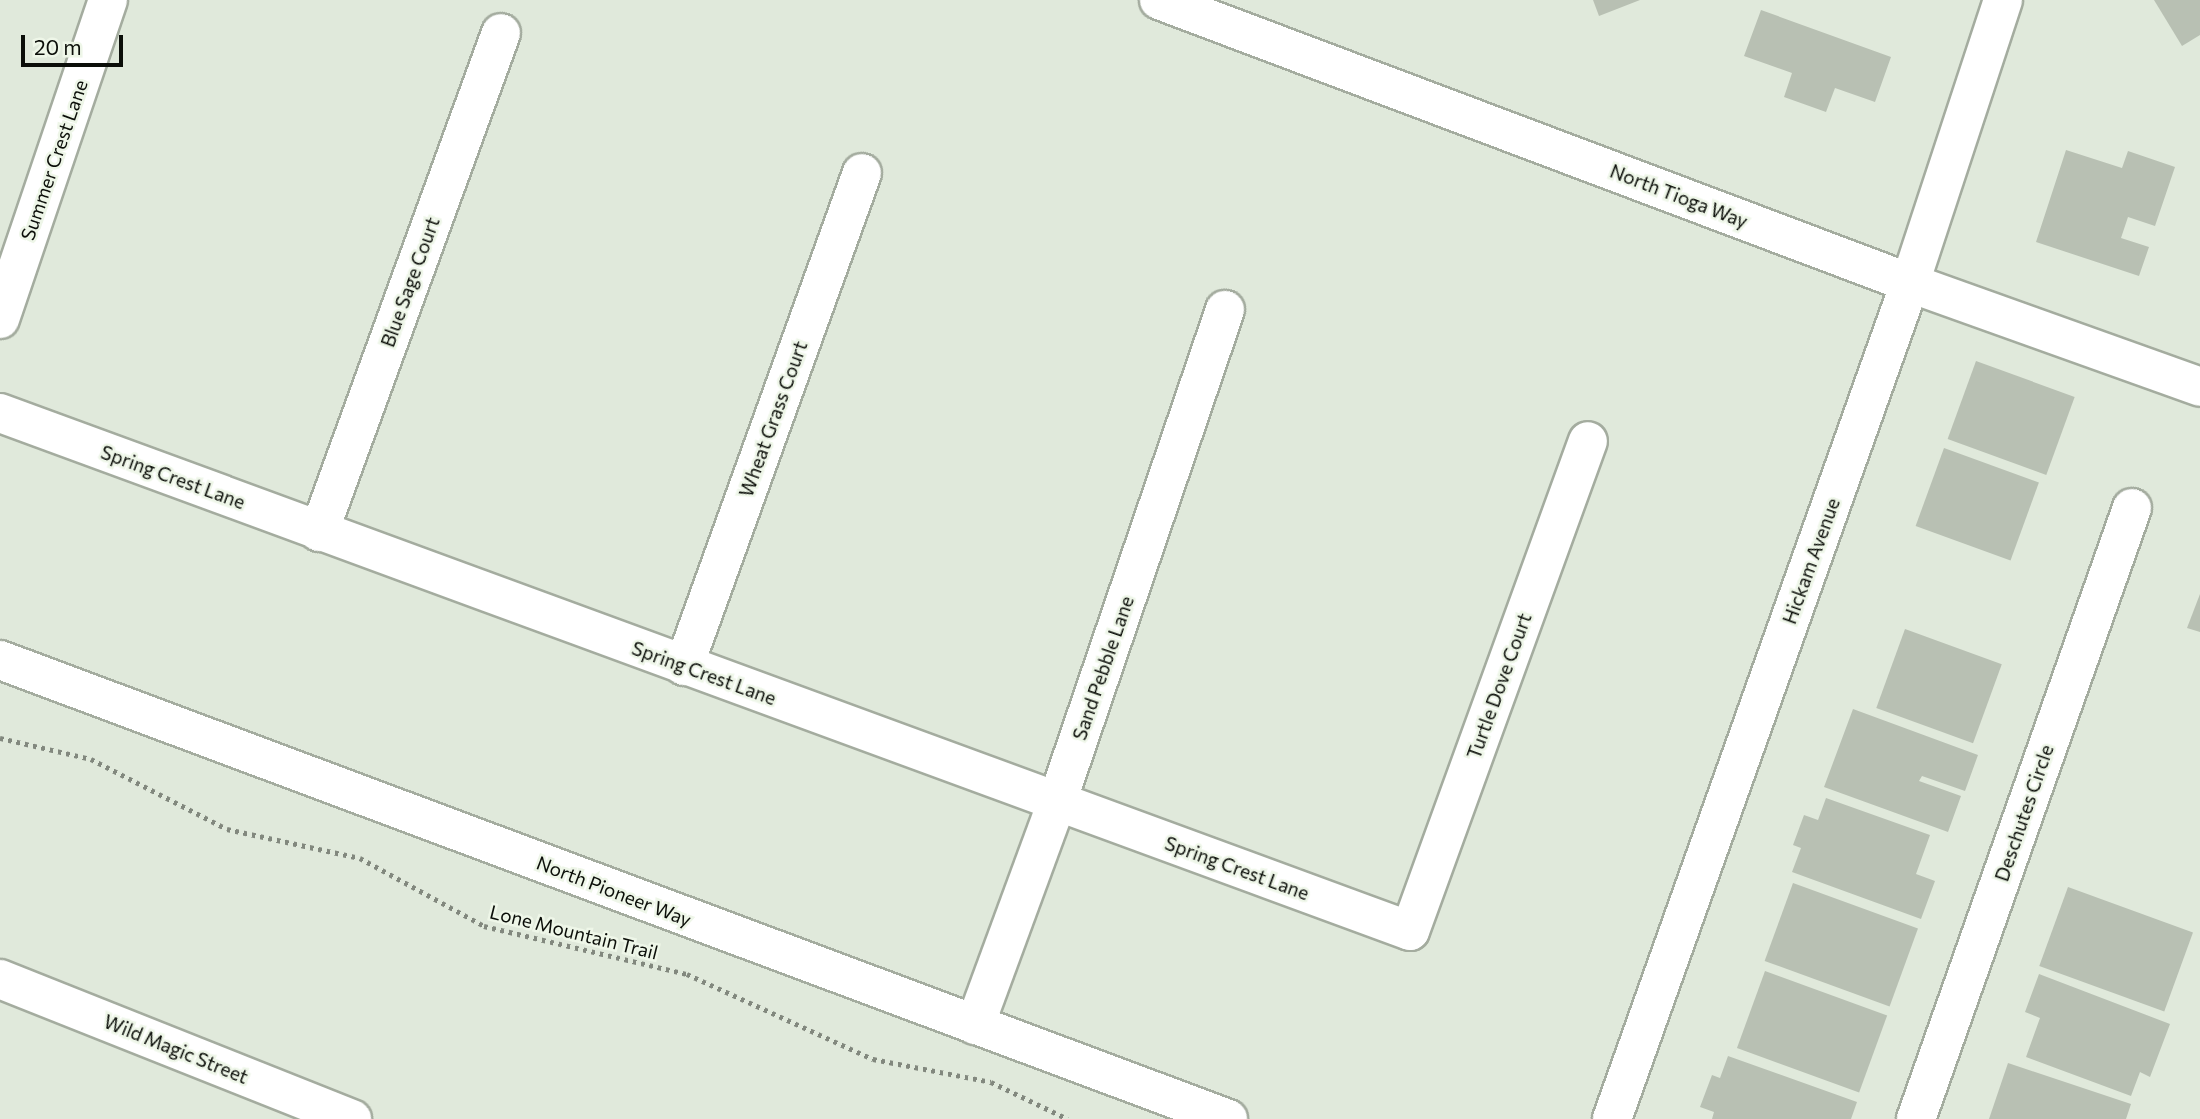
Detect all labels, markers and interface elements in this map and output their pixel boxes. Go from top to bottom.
scale bar [24,21,126,65]
text: 20 m [34,34,82,59]
street label: Summer Crest Lane [16,77,92,243]
street label: North Tioga Way [1607,159,1751,233]
street label: Blue Sage Court [376,214,444,350]
street label: Wheat Grass Court [734,338,812,500]
street label: Spring Crest Lane [98,440,248,514]
street label: Hickam Avenue [1778,495,1844,627]
street label: Sand Pebble Lane [1068,593,1138,743]
street label: Turtle Dove Court [1462,610,1536,762]
street label: Spring Crest Lane [629,636,779,710]
street label: Deschutes Circle [1990,742,2058,884]
street label: Spring Crest Lane [1162,831,1312,905]
street label: North Pioneer Way [533,851,695,931]
street label: Lone Mountain Trail [488,900,660,964]
street label: Wild Magic Street [101,1010,251,1088]

